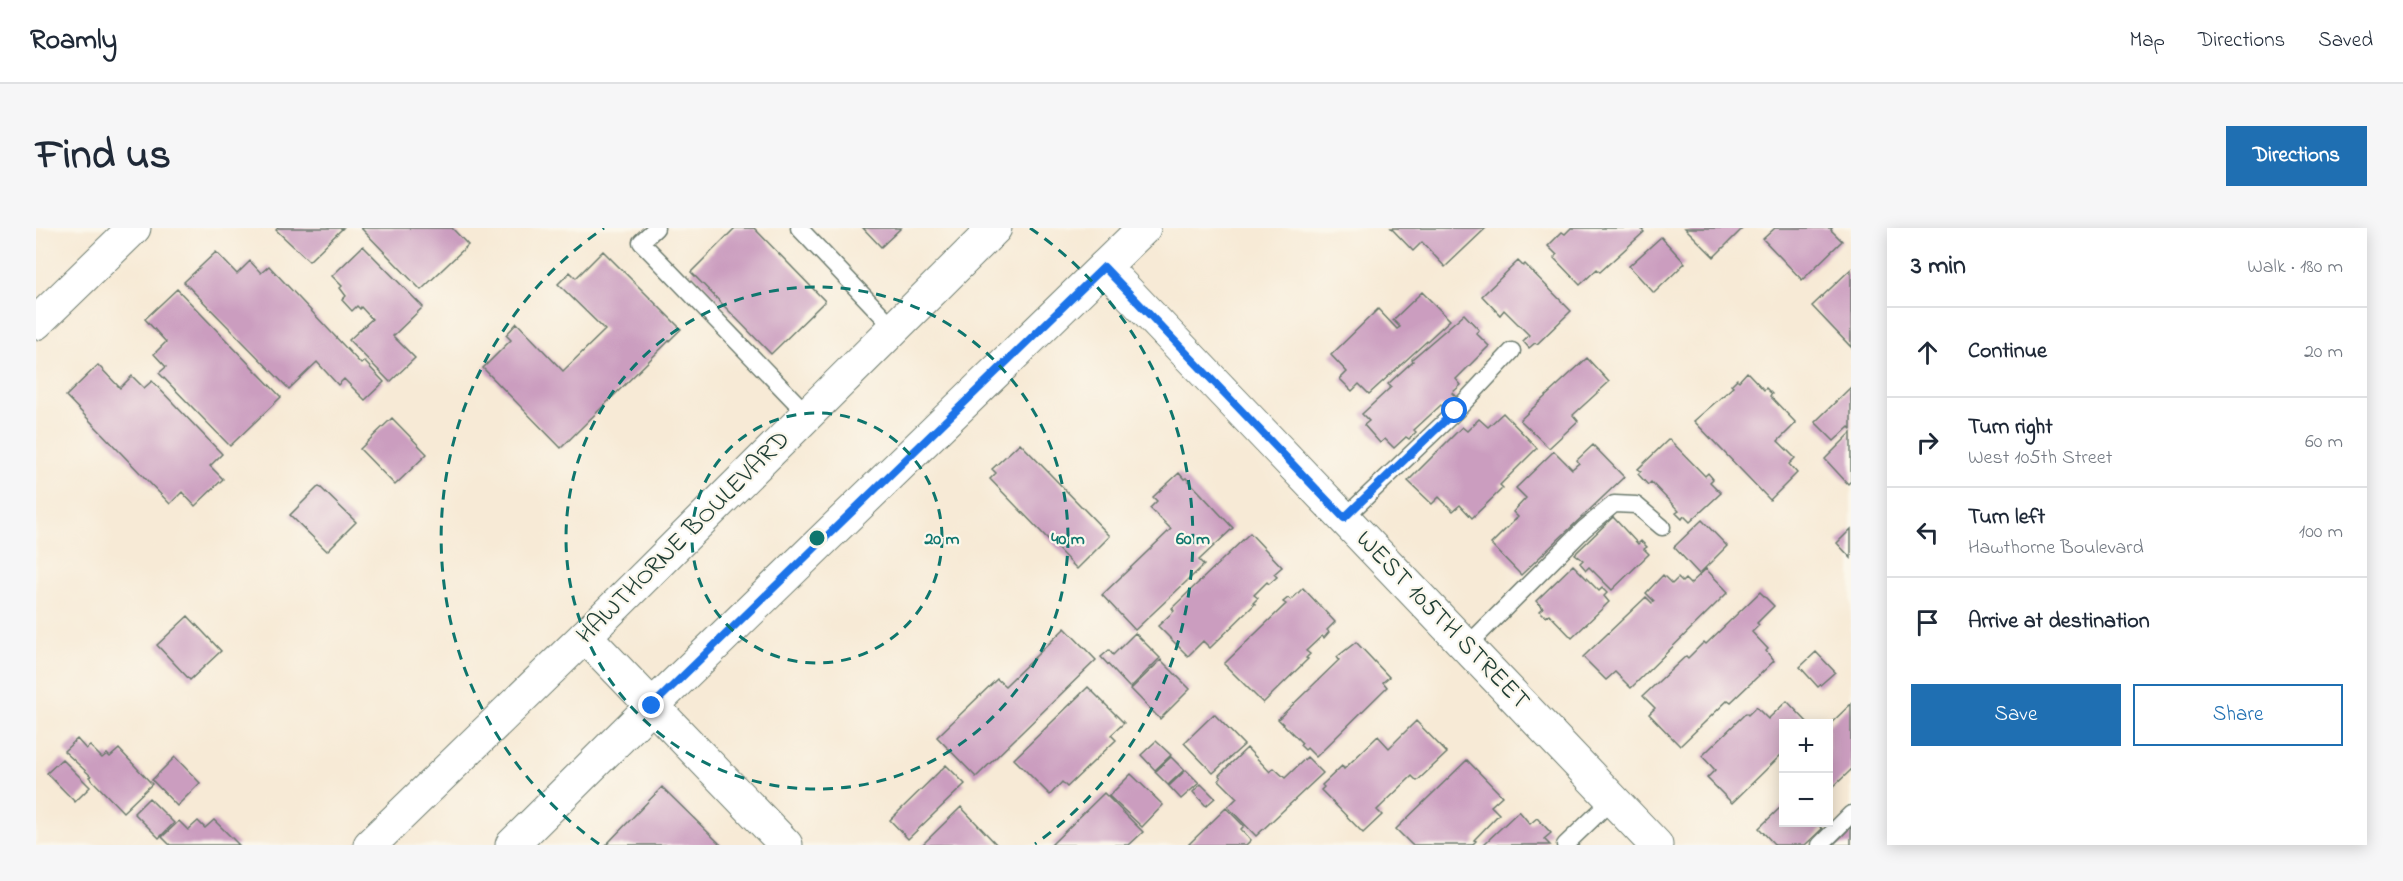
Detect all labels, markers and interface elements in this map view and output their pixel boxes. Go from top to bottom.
text: Roamly [30,21,117,62]
text: Map [2129,26,2165,56]
text: Directions [2198,26,2285,56]
text: Saved [2318,26,2373,56]
text: Find us [36,126,171,187]
button: Directions [2226,126,2367,186]
text: 3 min [1911,248,1966,286]
text: Walk · 180 m [2247,253,2343,282]
icon: ahead [1911,336,1944,369]
text: Continue [1968,336,2047,368]
text: 20 m [2304,338,2343,367]
route start [1441,397,1467,423]
text: Turn right [1968,412,2053,444]
street label: HAWTHORNE BOULEVARD [568,422,800,654]
icon: right [1911,426,1944,459]
text: 60 m [2305,428,2343,457]
text: West 105th Street [1968,444,2112,473]
text: Turn left [1968,502,2045,534]
icon: left [1911,516,1944,549]
text: 100 m [2299,518,2343,547]
street label: WEST 105TH STREET [1346,522,1538,720]
text: 20 m [923,527,960,553]
text: 40 m [1051,527,1085,553]
text: 60 m [1176,527,1210,553]
centre of rings [807,528,827,548]
text: Hawthorne Boulevard [1968,534,2144,563]
icon: arrive [1911,606,1944,639]
text: Arrive at destination [1968,606,2150,638]
button: Save [1911,684,2121,746]
button: Share [2133,684,2343,746]
route end [638,692,664,718]
map controls [1779,719,1833,827]
button: + [1779,719,1833,773]
button: − [1779,773,1833,827]

